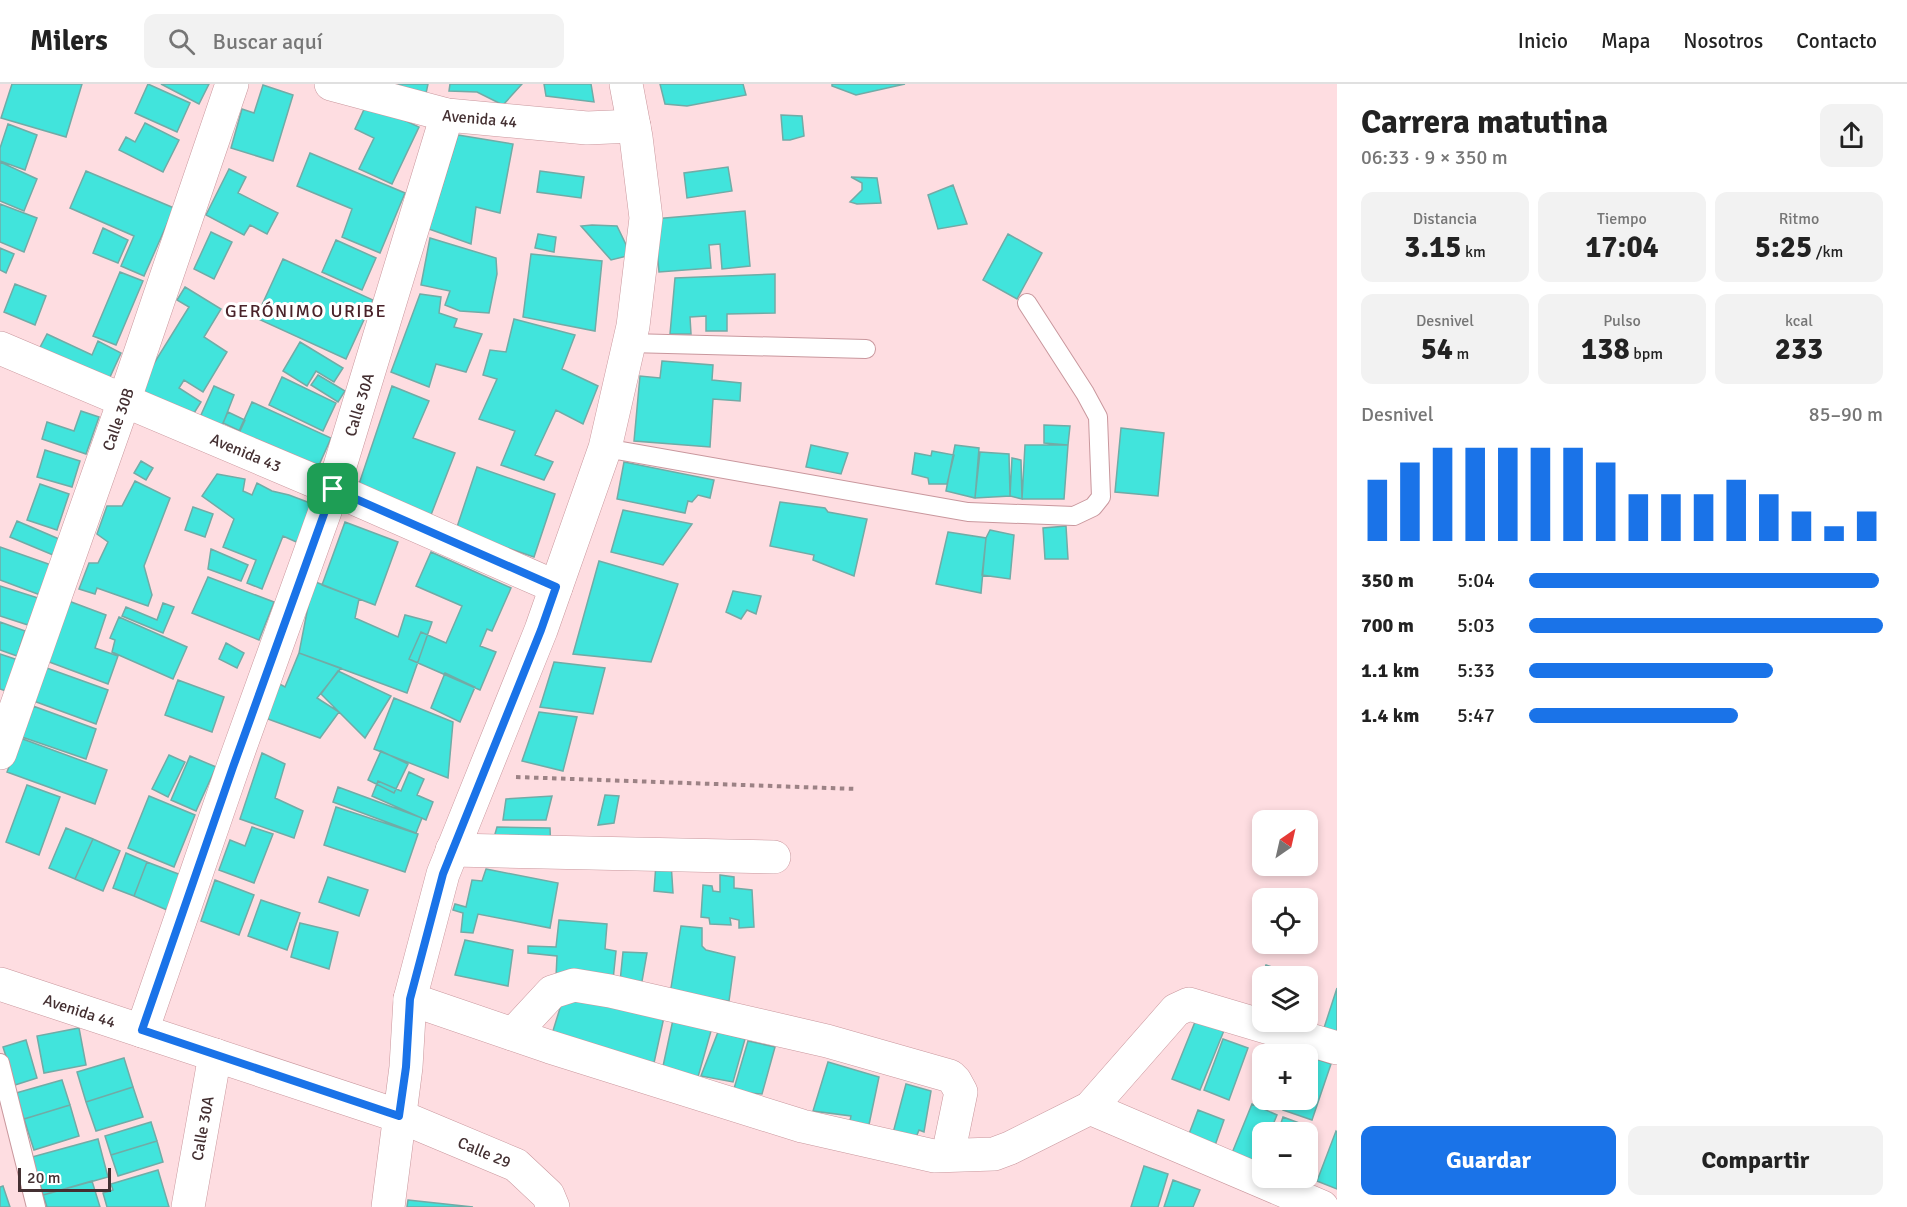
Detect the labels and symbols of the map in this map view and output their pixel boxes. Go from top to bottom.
street label: Avenida 44 [441,106,518,133]
district label: GERÓNIMO URIBE [225,300,387,322]
street label: Calle 30A [341,370,379,439]
street label: Calle 30B [98,385,139,454]
street label: Avenida 43 [207,429,284,477]
pin [307,463,358,514]
north arrow [1252,810,1318,876]
street label: Avenida 44 [41,990,119,1033]
street label: Calle 30A [187,1094,219,1162]
street label: Calle 29 [455,1133,514,1173]
scale bar [18,1165,111,1192]

